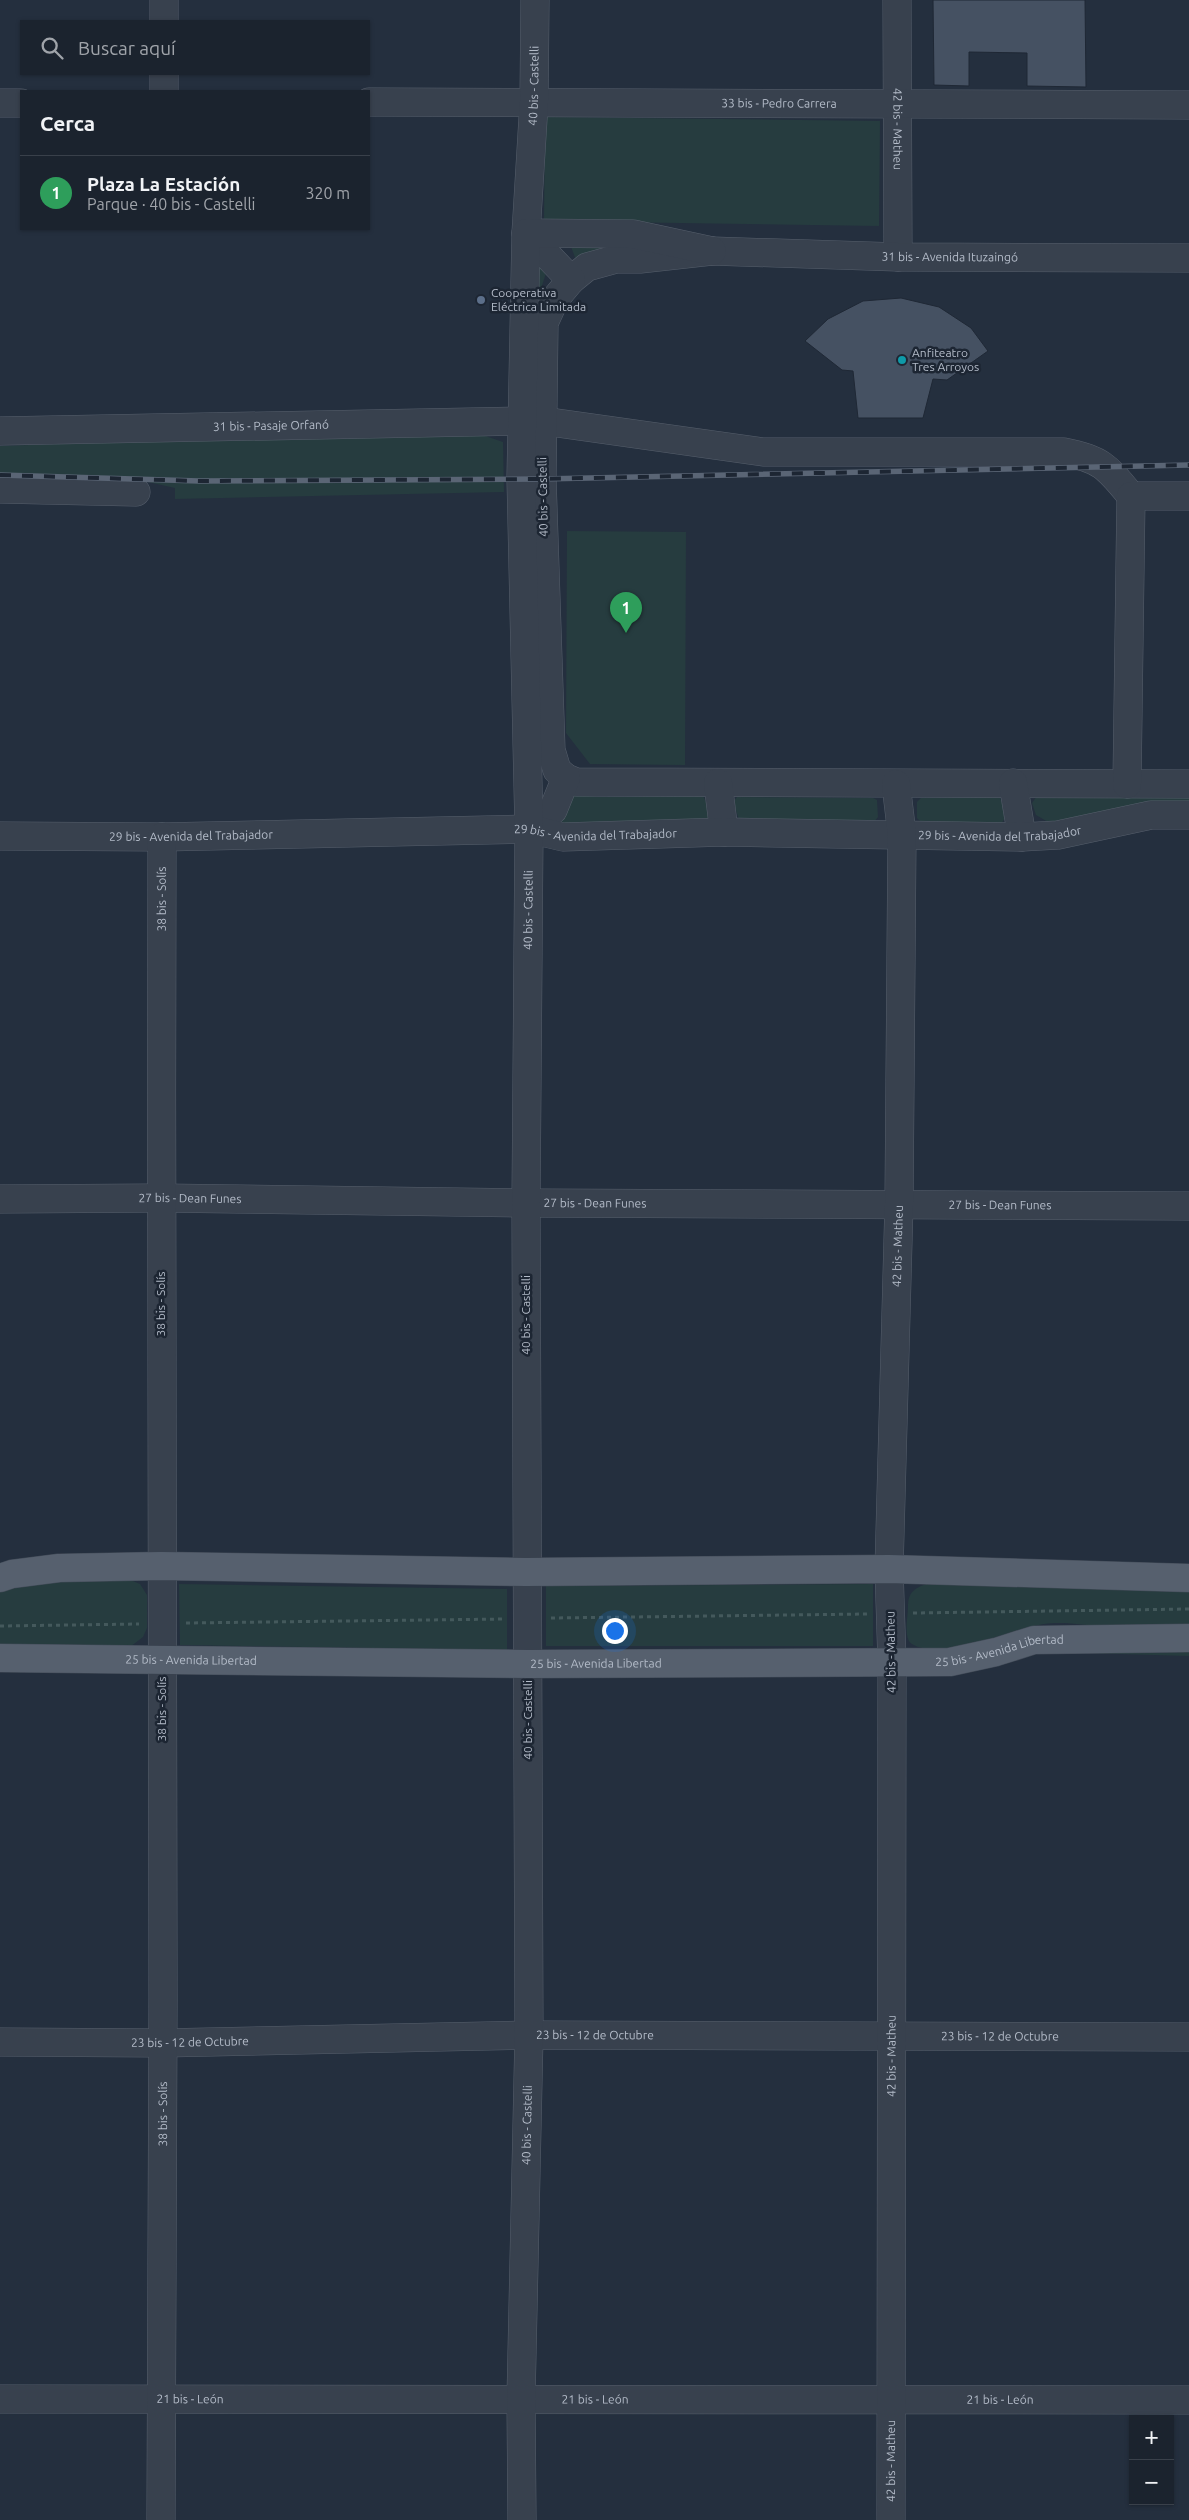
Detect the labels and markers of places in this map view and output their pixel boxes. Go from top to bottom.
place label: Cooperativa Eléctrica Limitada [491,286,586,313]
marker: Cooperativa Eléctrica Limitada [475,294,487,306]
place label: Anfiteatro Tres Arroyos [912,346,979,373]
marker: Anfiteatro Tres Arroyos [896,354,908,366]
pin: 1 [610,592,642,633]

